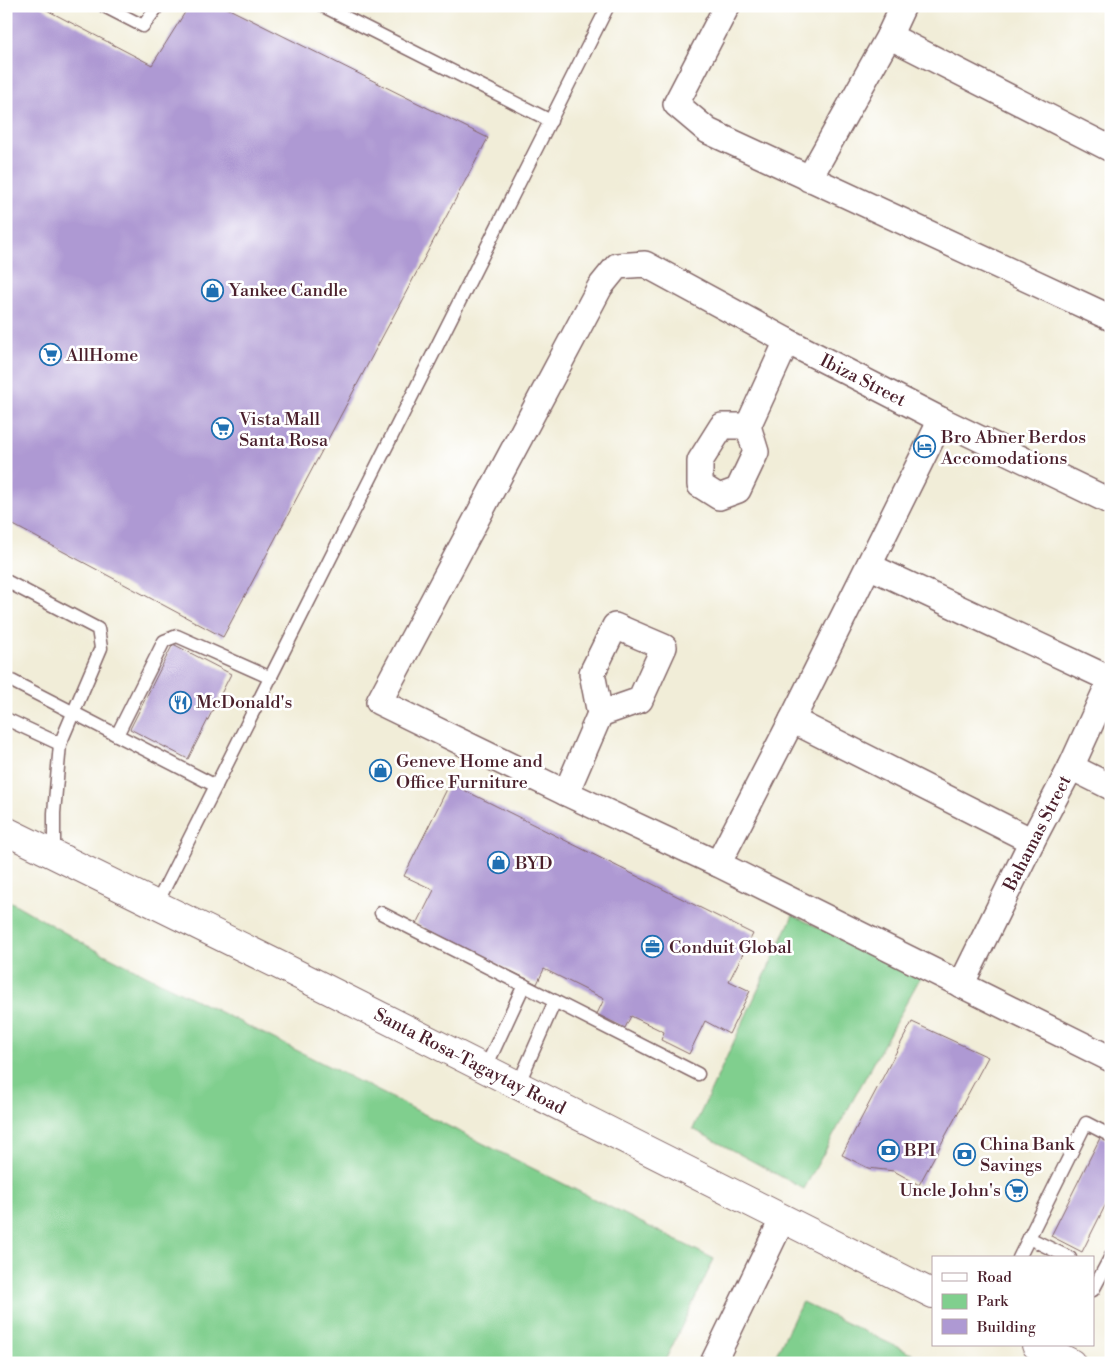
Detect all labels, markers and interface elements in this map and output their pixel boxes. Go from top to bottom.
shop icon: Yankee Candle [201,278,225,302]
place label: Yankee Candle [228,279,348,302]
supermarket icon: AllHome [38,343,62,367]
place label: AllHome [65,344,138,367]
street label: Ibiza Street [816,349,910,412]
place label: Vista Mall Santa Rosa [238,408,329,452]
supermarket icon: Vista Mall Santa Rosa [211,417,235,441]
place label: Bro Abner Berdos Accomodations [940,426,1086,470]
hotel icon: Bro Abner Berdos Accomodations [913,435,937,459]
restaurant icon: McDonald's [168,690,192,714]
place label: McDonald's [196,691,293,714]
place label: Geneve Home and Office Furniture [396,750,544,794]
shop icon: Geneve Home and Office Furniture [368,759,392,783]
street label: Bahamas Street [998,771,1077,896]
shop icon: BYD [487,851,511,875]
place label: BYD [514,852,553,875]
office icon: Conduit Global [641,935,665,959]
place label: Conduit Global [669,936,793,959]
street label: Santa Rosa-Tagaytay Road [370,1003,570,1120]
place label: China Bank Savings [980,1133,1076,1177]
bank icon: BPI [876,1138,900,1162]
place label: BPI [903,1139,936,1162]
bank icon: China Bank Savings [952,1142,976,1166]
supermarket icon: Uncle John's [1005,1178,1029,1202]
place label: Uncle John's [899,1179,1001,1202]
legend [932,1256,1094,1346]
text: Road [977,1268,1012,1287]
text: Park [977,1292,1009,1311]
text: Building [976,1318,1036,1337]

